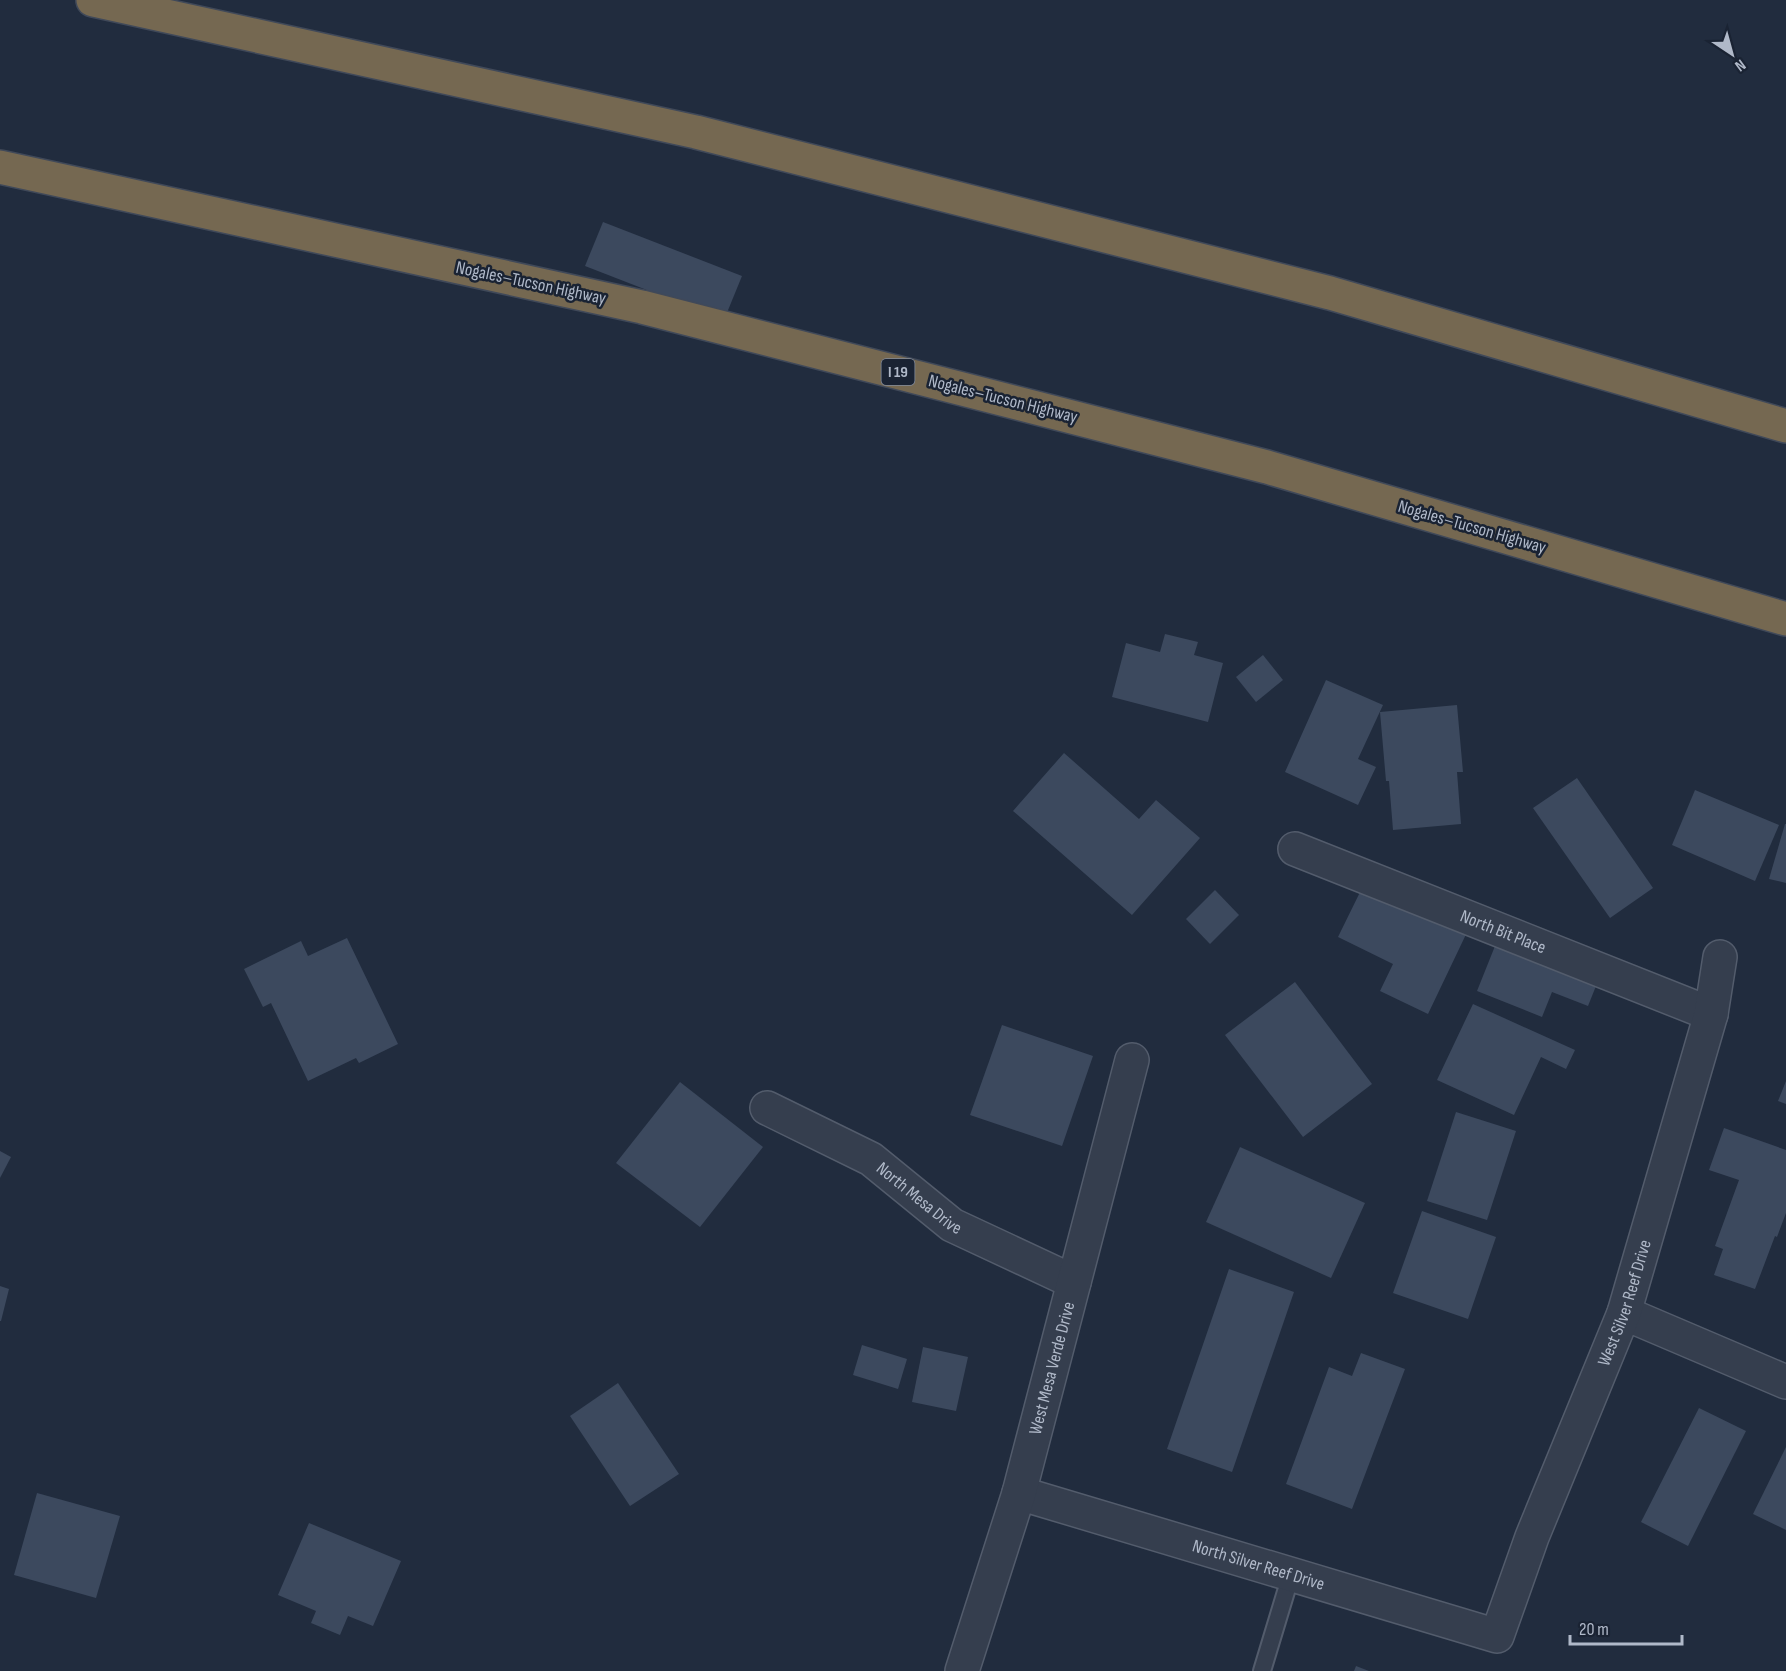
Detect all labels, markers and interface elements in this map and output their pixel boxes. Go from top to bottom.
north arrow [1702,24,1762,84]
text: N [1731,55,1749,75]
street label: Nogales–Tucson Highway [454,257,608,309]
road number: I 19 [882,359,914,385]
street label: Nogales–Tucson Highway [926,370,1080,428]
street label: Nogales–Tucson Highway [1396,496,1548,558]
street label: North Bit Place [1457,905,1549,958]
street label: North Mesa Drive [872,1157,965,1239]
street label: West Silver Reef Drive [1593,1237,1655,1369]
street label: West Mesa Verde Drive [1024,1299,1079,1437]
street label: North Silver Reef Drive [1190,1535,1327,1594]
scale bar [1570,1608,1682,1646]
text: 20 m [1579,1619,1609,1640]

